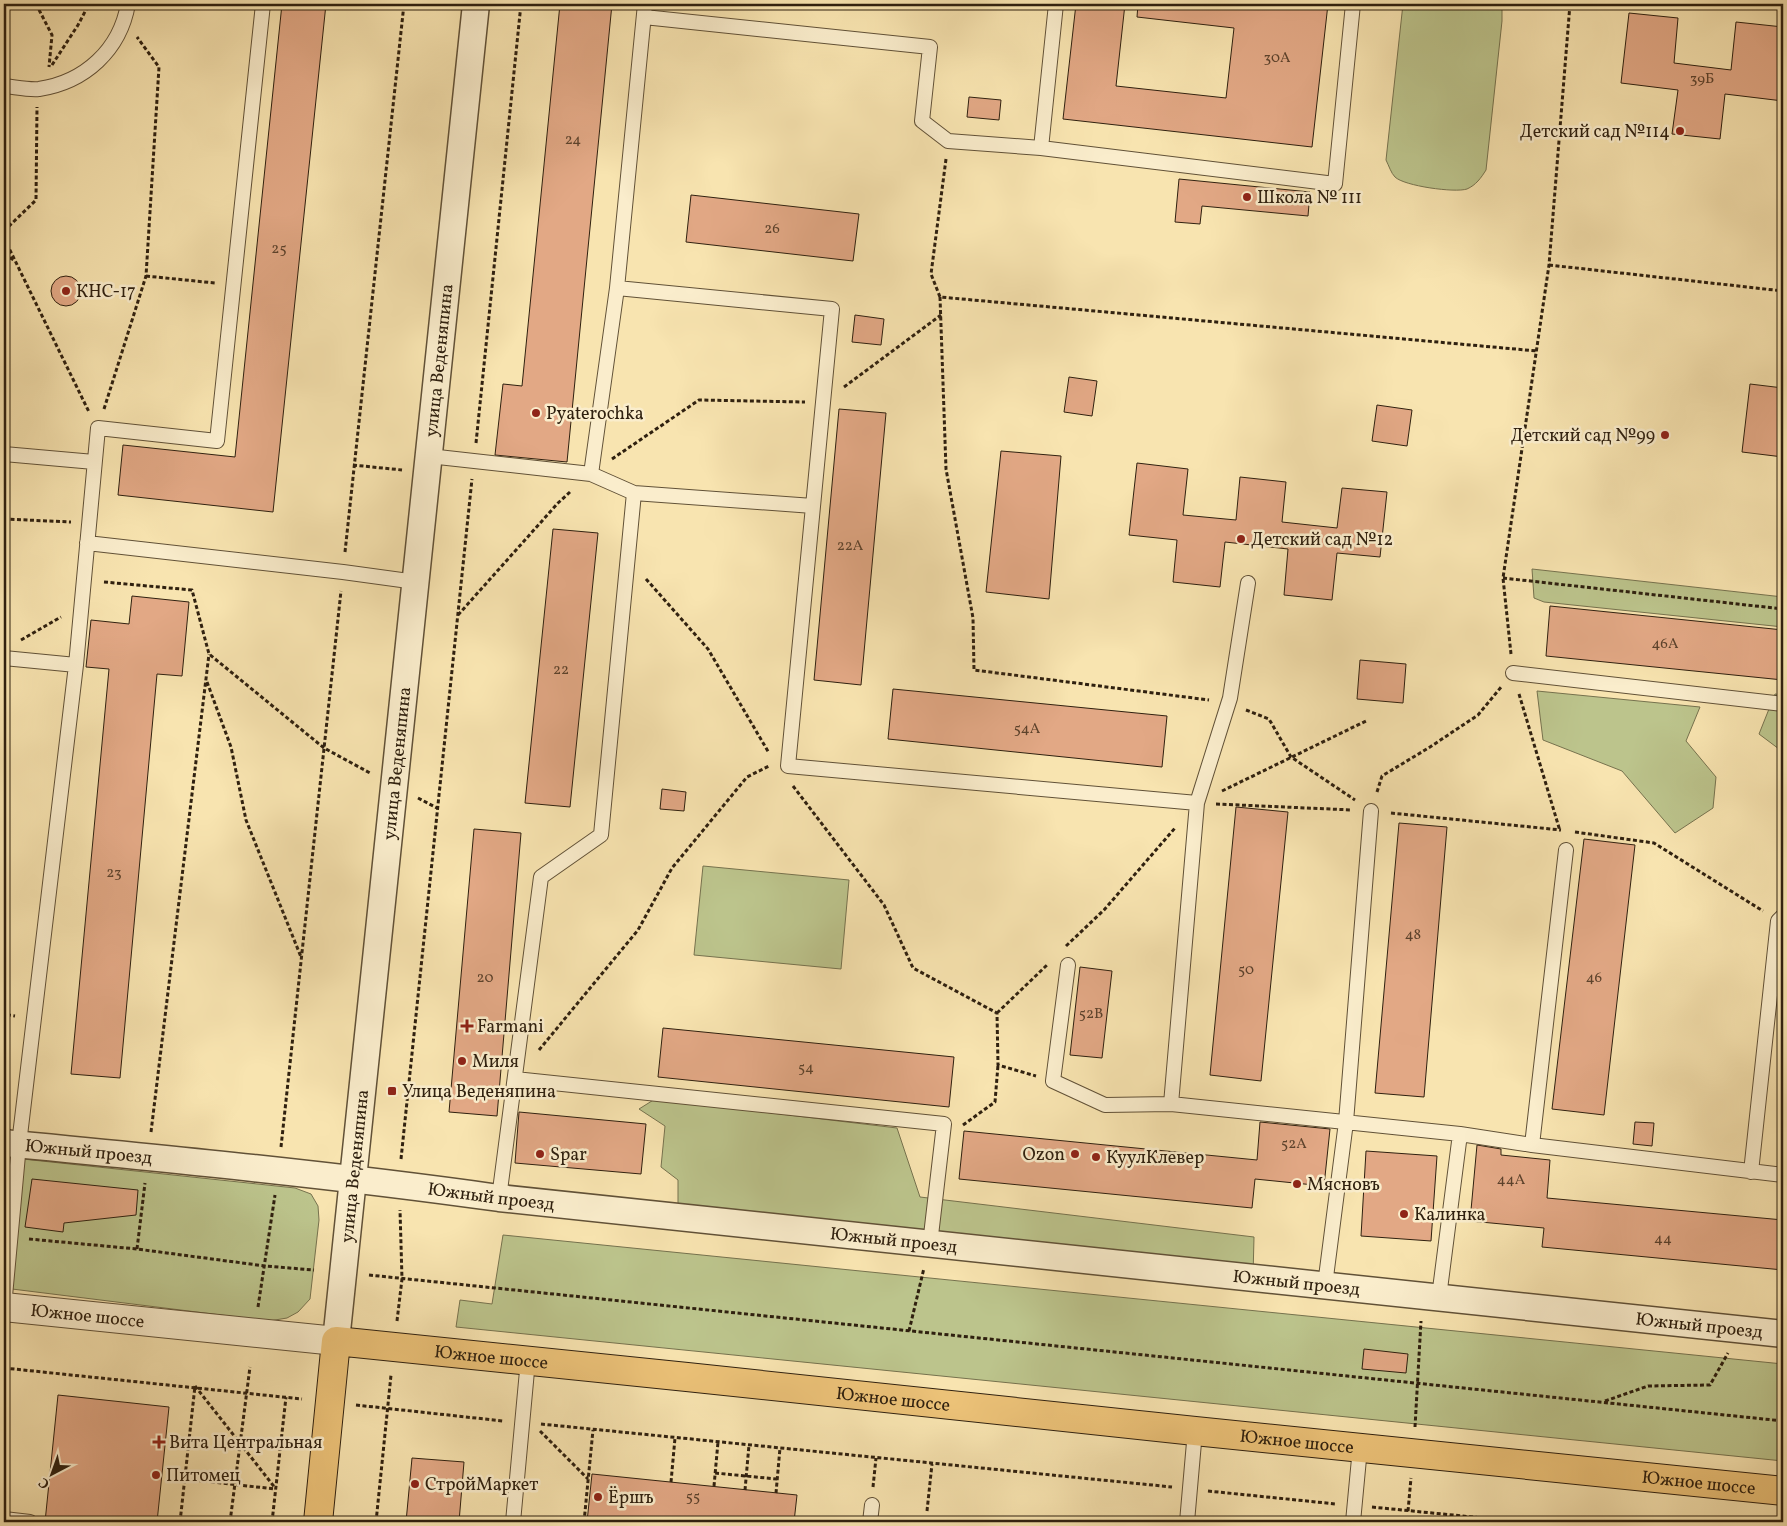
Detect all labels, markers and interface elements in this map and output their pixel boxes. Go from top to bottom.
house number: 30А [1264,48,1291,69]
house number: 39Б [1690,69,1714,90]
place label: Детский сад №114 [1520,120,1670,145]
marker: Детский сад №114 [1674,125,1686,137]
house number: 24 [565,130,581,151]
place label: Школа № 111 [1257,186,1362,211]
marker: Школа № 111 [1241,191,1253,203]
house number: 26 [764,219,780,240]
house number: 25 [271,239,287,260]
place label: КНС-17 [76,280,136,305]
street label: улица Веденяпина [420,283,461,438]
marker: КНС-17 [60,285,72,297]
place label: Pyaterochka [546,402,644,427]
marker: Pyaterochka [530,407,542,419]
place label: Детский сад №99 [1511,424,1655,449]
marker: Детский сад №99 [1659,429,1671,441]
place label: Детский сад №12 [1251,528,1393,553]
marker: Детский сад №12 [1235,533,1247,545]
house number: 22А [837,536,864,557]
house number: 46А [1652,634,1679,655]
house number: 22 [553,660,569,681]
street label: улица Веденяпина [378,685,418,841]
house number: 54А [1014,719,1041,740]
house number: 23 [106,863,122,884]
house number: 48 [1405,925,1421,946]
house number: 50 [1238,960,1254,981]
house number: 20 [477,968,493,989]
house number: 46 [1586,968,1602,989]
house number: 52В [1079,1004,1103,1025]
place label: Farmani [477,1015,544,1040]
marker: Farmani [461,1020,473,1032]
place label: Миля [472,1050,519,1075]
marker: Миля [456,1055,468,1067]
house number: 54 [798,1058,814,1079]
place label: Улица Веденяпина [402,1080,556,1105]
marker: Улица Веденяпина [386,1085,398,1097]
street label: улица Веденяпина [335,1088,376,1244]
street label: Южный проезд [24,1134,153,1171]
house number: 52А [1281,1134,1307,1155]
place label: Spar [550,1143,587,1168]
place label: Ozon [1023,1143,1065,1168]
place label: КуулКлевер [1106,1146,1204,1171]
marker: Spar [534,1148,546,1160]
marker: Ozon [1069,1148,1081,1160]
marker: КуулКлевер [1090,1151,1102,1163]
house number: 44А [1497,1170,1526,1191]
place label: Мясновъ [1307,1173,1380,1198]
street label: Южный проезд [426,1178,556,1218]
marker: Мясновъ [1291,1178,1303,1190]
place label: Калинка [1414,1203,1486,1228]
marker: Калинка [1398,1208,1410,1220]
street label: Южный проезд [829,1222,958,1260]
house number: 44 [1654,1229,1672,1250]
street label: Южный проезд [1231,1265,1361,1303]
street label: Южное шоссе [29,1299,146,1335]
street label: Южный проезд [1634,1307,1764,1346]
street label: Южное шоссе [433,1340,549,1377]
street label: Южное шоссе [835,1382,951,1419]
street label: Южное шоссе [1239,1425,1355,1461]
place label: Вита Центральная [169,1431,322,1456]
marker: Вита Центральная [153,1436,165,1448]
north arrow [28,1448,78,1498]
place label: Питомец [166,1464,241,1489]
street label: Южное шоссе [1640,1466,1757,1502]
marker: Питомец [150,1469,162,1481]
text: С [35,1473,54,1493]
place label: СтройМаркет [425,1473,538,1498]
marker: СтройМаркет [409,1478,421,1490]
place label: Ёршъ [608,1486,654,1511]
house number: 55 [686,1487,700,1508]
marker: Ёршъ [592,1491,604,1503]

